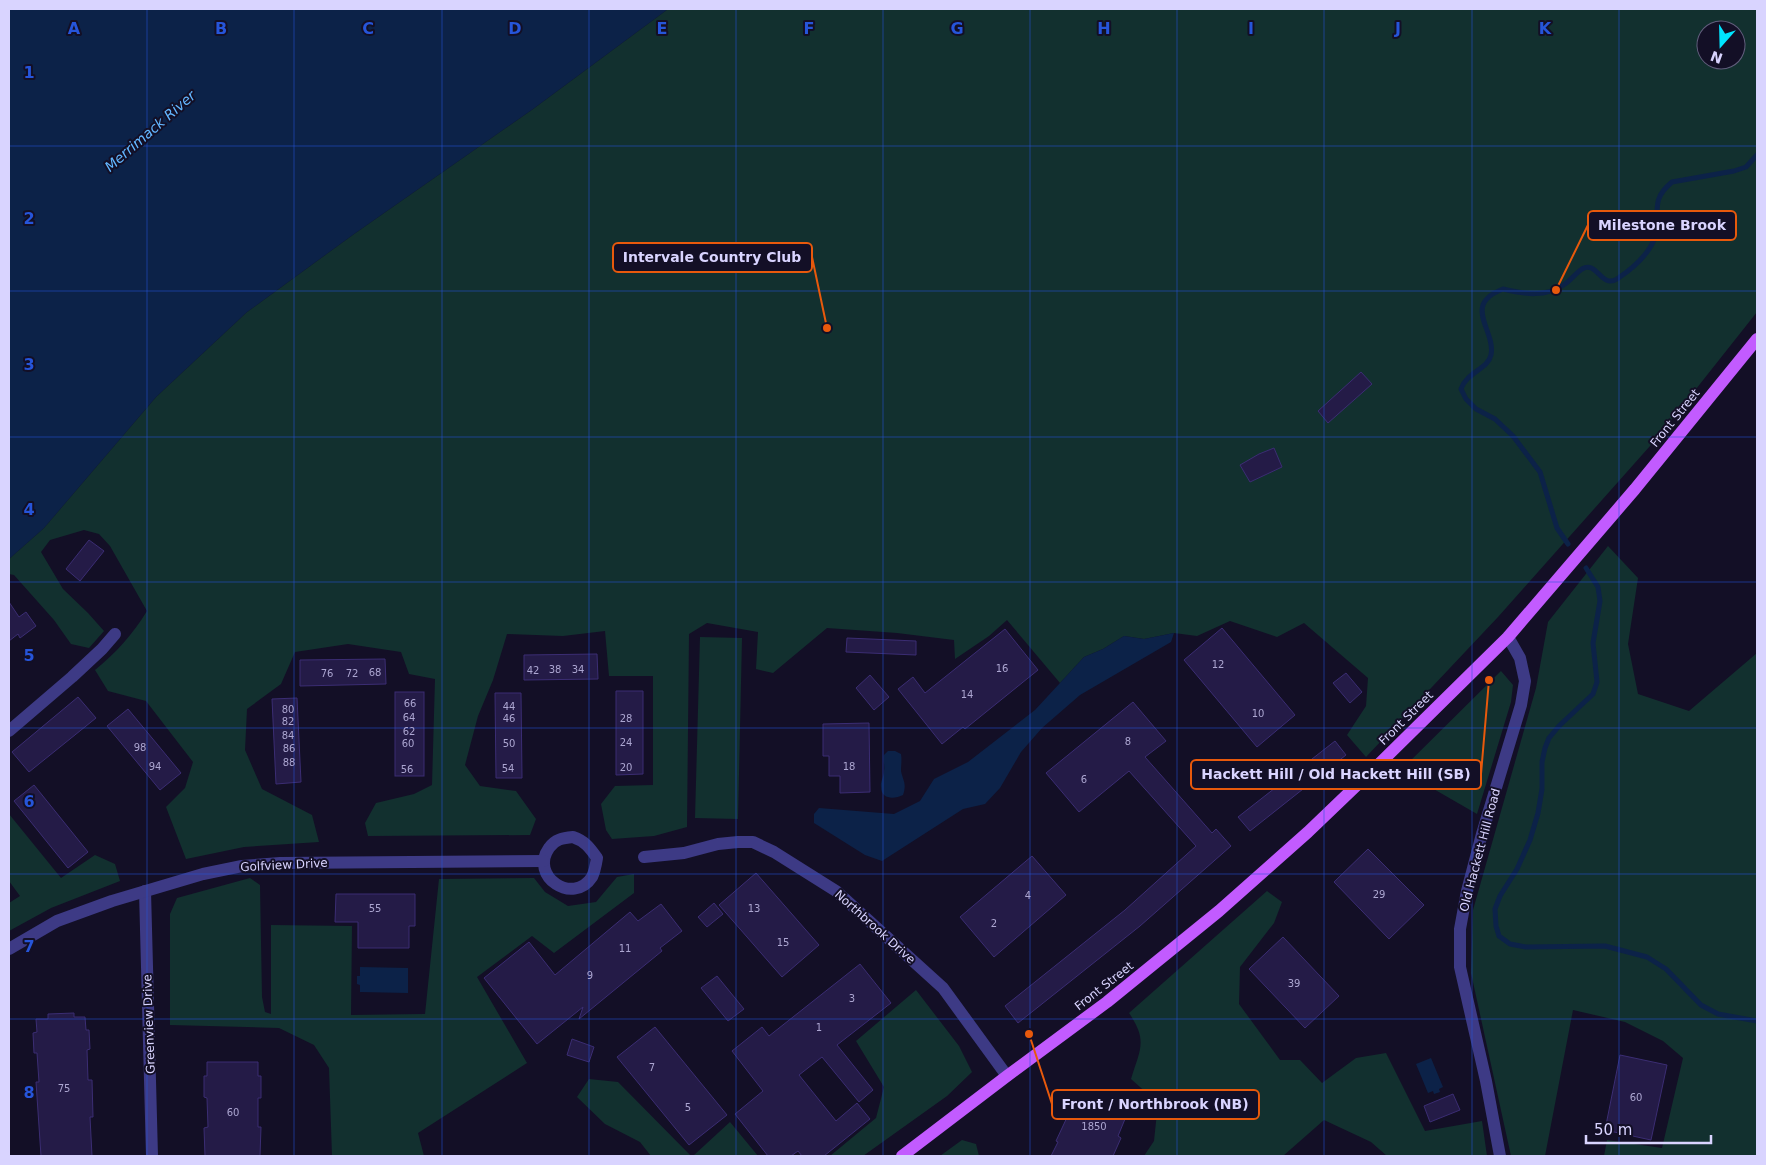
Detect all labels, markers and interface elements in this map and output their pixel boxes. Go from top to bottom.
text: A [68,19,81,38]
text: B [215,19,227,38]
text: C [362,19,374,38]
text: D [508,19,522,38]
text: E [657,19,667,38]
text: F [804,19,814,38]
text: G [950,19,964,38]
text: H [1097,19,1111,38]
text: I [1248,19,1254,38]
text: J [1394,19,1401,38]
text: K [1539,19,1552,38]
north arrow [1696,20,1746,70]
text: N [1708,48,1725,67]
text: 1 [23,63,35,82]
water label: Merrimack River [101,86,200,175]
text: 2 [23,209,35,228]
callout: Milestone Brook [1588,211,1736,240]
text: Milestone Brook [1598,217,1727,233]
callout: Intervale Country Club [613,243,812,272]
text: Intervale Country Club [623,249,801,265]
text: 3 [23,355,35,374]
street label: Front Street [1647,386,1703,450]
text: 4 [23,500,35,519]
text: 5 [23,646,35,665]
house number: 12 [1212,659,1224,670]
house number: 16 [996,663,1008,674]
house number: 38 [549,664,561,675]
house number: 34 [572,664,584,675]
house number: 42 [527,665,539,676]
house number: 68 [369,667,381,678]
house number: 76 [321,668,333,679]
house number: 72 [346,668,358,679]
street label: Front Street [1376,688,1436,748]
house number: 14 [961,689,973,700]
house number: 66 [404,698,416,709]
house number: 44 [503,701,515,712]
house number: 80 [282,704,294,715]
house number: 10 [1252,708,1264,719]
house number: 64 [403,712,415,723]
house number: 46 [503,713,515,724]
house number: 28 [620,713,632,724]
house number: 82 [282,716,294,727]
house number: 62 [403,726,415,737]
house number: 84 [282,730,294,741]
house number: 8 [1125,736,1131,747]
house number: 24 [620,737,632,748]
house number: 60 [402,738,414,749]
house number: 50 [503,738,515,749]
house number: 98 [134,742,146,753]
house number: 86 [283,743,295,754]
house number: 88 [283,757,295,768]
callout: Hackett Hill / Old Hackett Hill (SB) [1191,760,1481,789]
house number: 94 [149,761,161,772]
house number: 18 [843,761,855,772]
house number: 20 [620,762,632,773]
house number: 54 [502,763,514,774]
house number: 56 [401,764,413,775]
text: Hackett Hill / Old Hackett Hill (SB) [1201,766,1471,782]
house number: 6 [1081,774,1087,785]
street label: Old Hackett Hill Road [1457,787,1503,913]
text: 6 [23,792,35,811]
street label: Golfview Drive [240,856,328,874]
street label: Northbrook Drive [832,887,918,967]
house number: 29 [1373,889,1385,900]
house number: 4 [1025,890,1031,901]
house number: 55 [369,903,381,914]
house number: 13 [748,903,760,914]
house number: 2 [991,918,997,929]
text: 7 [23,937,35,956]
house number: 15 [777,937,789,948]
house number: 11 [619,943,631,954]
street label: Front Street [1072,959,1136,1013]
house number: 9 [587,970,593,981]
street label: Greenview Drive [140,974,158,1074]
house number: 39 [1288,978,1300,989]
house number: 3 [849,993,855,1004]
house number: 1 [816,1022,822,1033]
house number: 7 [649,1062,655,1073]
text: 8 [23,1083,35,1102]
house number: 75 [58,1083,70,1094]
callout: Front / Northbrook (NB) [1052,1090,1259,1119]
house number: 60 [1630,1092,1642,1103]
text: Front / Northbrook (NB) [1061,1096,1249,1112]
house number: 5 [685,1102,691,1113]
house number: 60 [227,1107,239,1118]
scale bar [1586,1112,1711,1144]
house number: 1850 [1081,1121,1107,1132]
text: 50 m [1594,1121,1632,1139]

